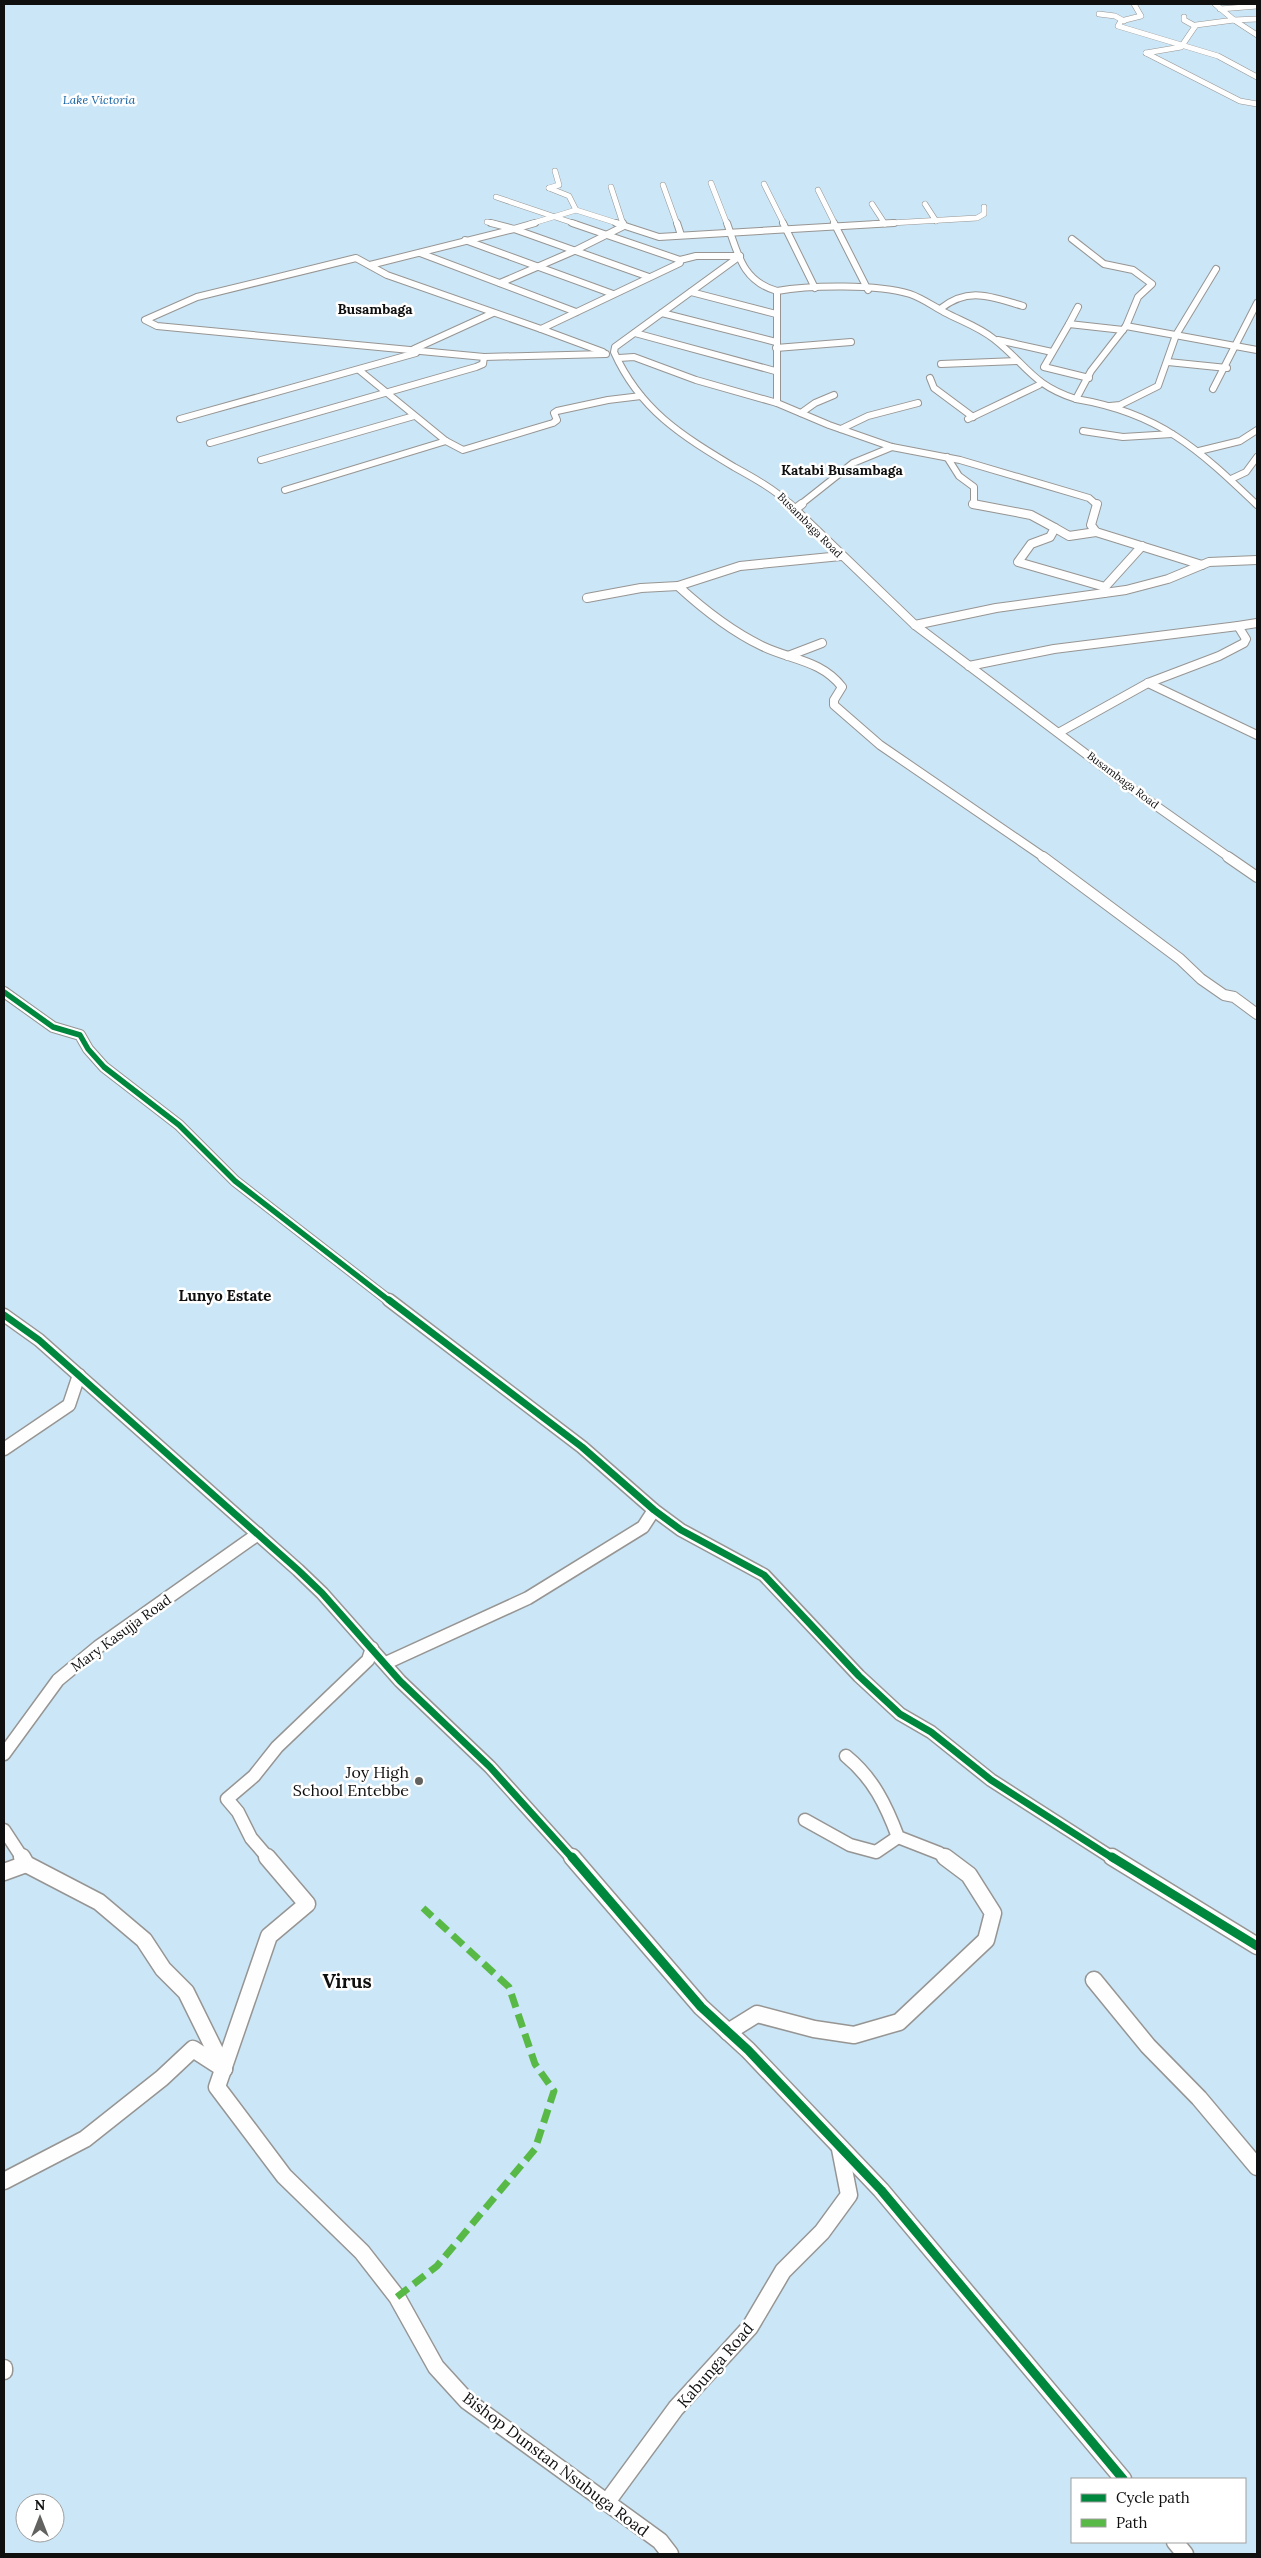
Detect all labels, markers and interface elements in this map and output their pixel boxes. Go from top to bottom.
water label: Lake Victoria [63,92,136,107]
district label: Busambaga [337,300,413,318]
district label: Katabi Busambaga [781,461,904,479]
street label: Busambaga Road [775,490,846,561]
street label: Busambaga Road [1084,748,1162,812]
district label: Lunyo Estate [179,1286,271,1305]
street label: Mary Kasujja Road [67,1591,175,1675]
place label: Joy High School Entebbe [293,1762,409,1800]
marker: Joy High School Entebbe [413,1775,425,1787]
district label: Virus [322,1969,372,1993]
street label: Kabunga Road [673,2318,758,2412]
street label: Bishop Dunstan Nsubuga Road [459,2387,653,2541]
legend [1071,2478,1246,2543]
text: Cycle path [1116,2488,1190,2507]
north arrow [15,2493,65,2543]
text: N [35,2496,46,2514]
text: Path [1116,2513,1147,2532]

